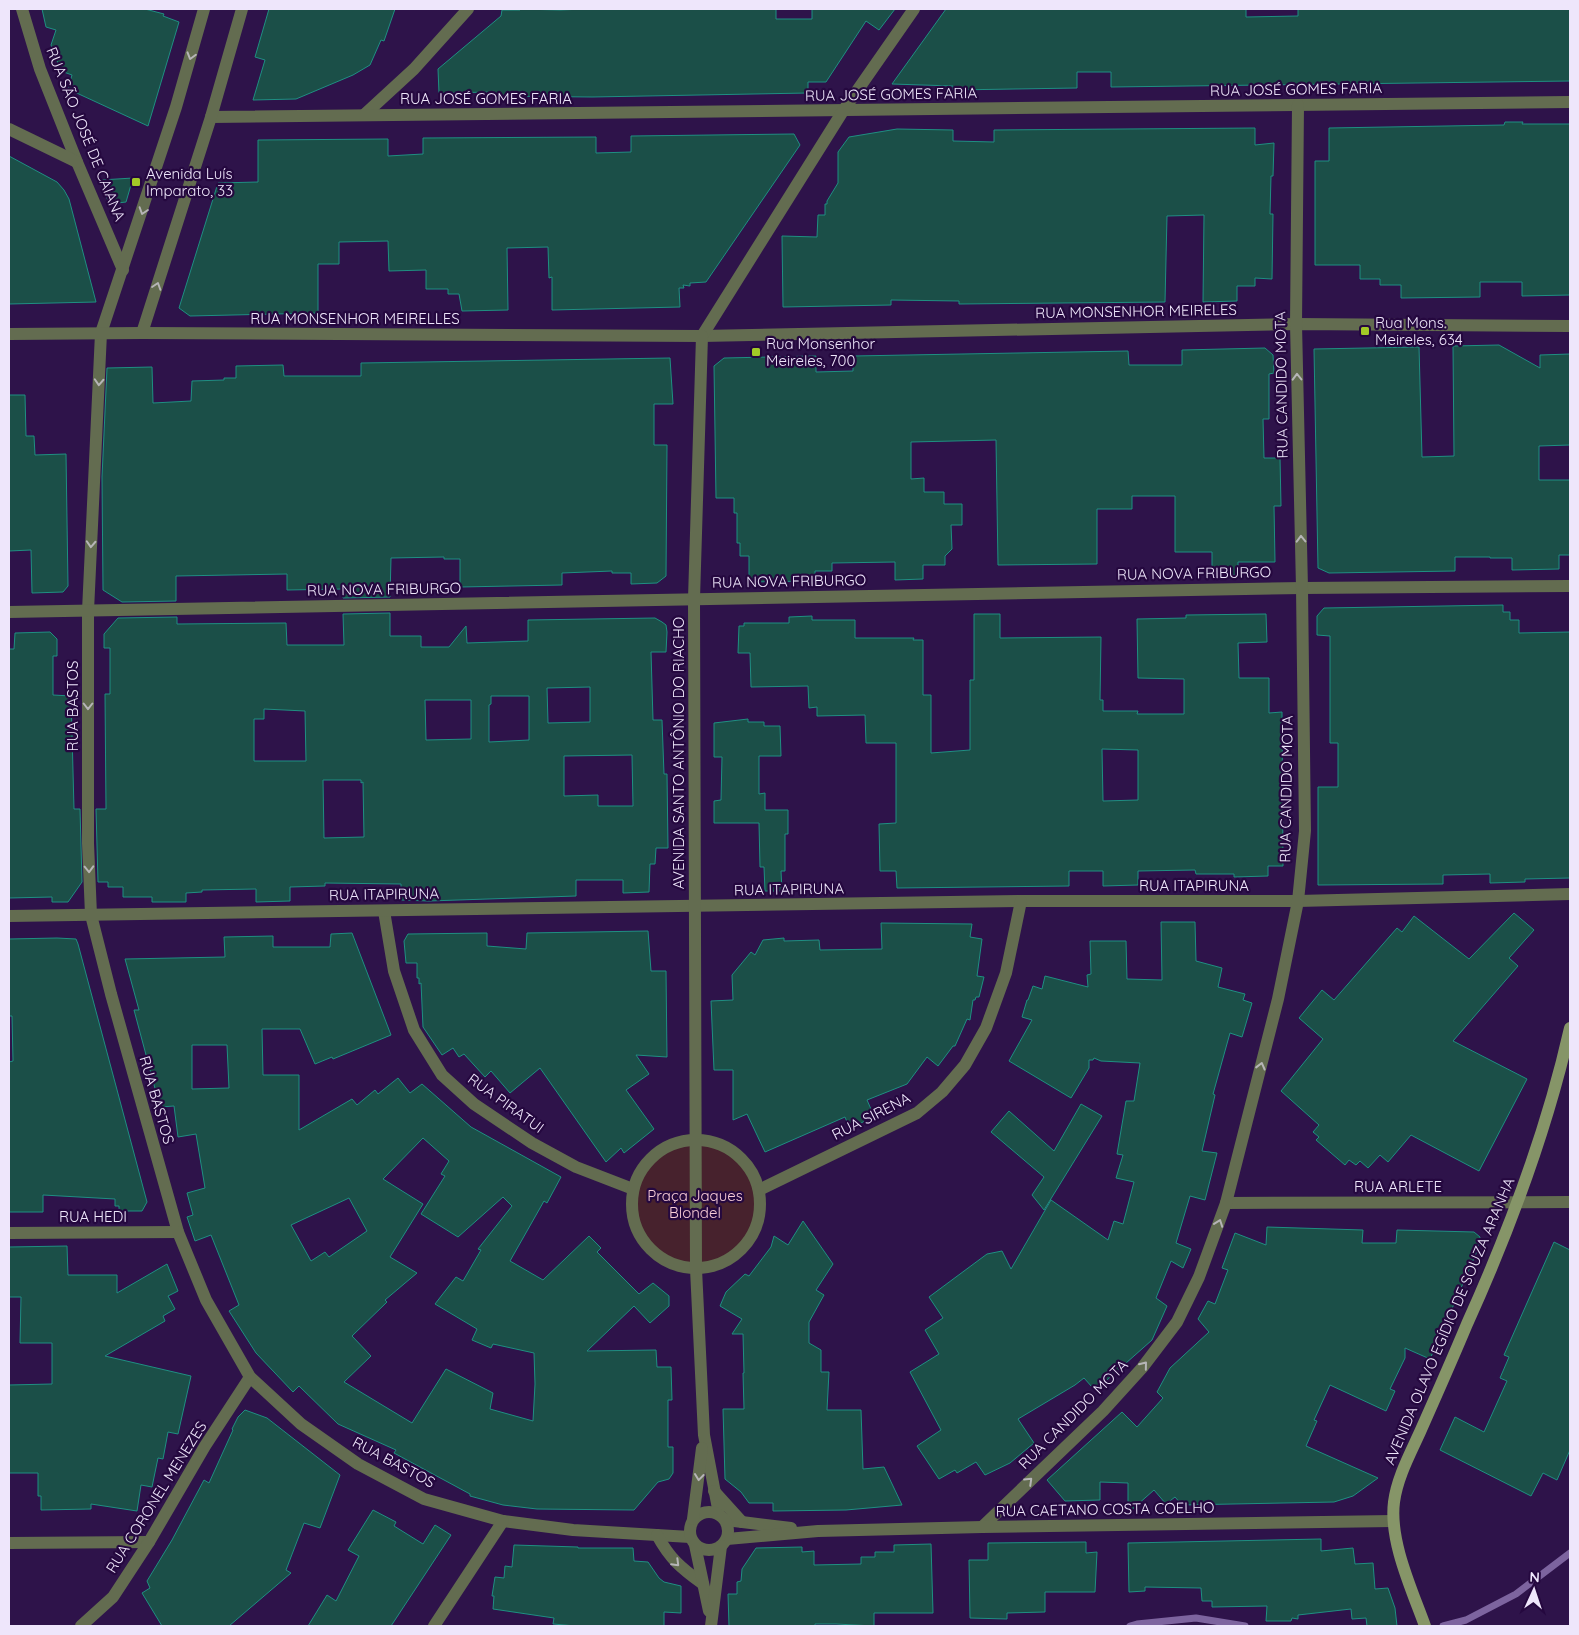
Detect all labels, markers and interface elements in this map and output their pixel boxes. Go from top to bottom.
street label: RUA SÃO JOSÉ DE CAIANA [42,44,130,224]
one-way arrow [186,51,197,60]
street label: RUA JOSÉ GOMES FARIA [1210,78,1382,100]
street label: RUA JOSÉ GOMES FARIA [805,83,977,105]
street label: RUA JOSÉ GOMES FARIA [400,89,572,108]
place label: Avenida Luís Imparato, 33 [146,164,233,200]
marker: Avenida Luís Imparato, 33 [130,176,142,188]
one-way arrow [138,206,148,214]
one-way arrow [151,283,161,291]
street label: RUA MONSENHOR MEIRELES [1035,300,1237,322]
street label: RUA MONSENHOR MEIRELLES [250,309,460,328]
street label: RUA CANDIDO MOTA [1270,311,1292,459]
place label: Rua Mons. Meireles, 634 [1375,313,1463,349]
marker: Rua Mons. Meireles, 634 [1359,325,1371,337]
place label: Rua Monsenhor Meireles, 700 [766,334,876,370]
marker: Rua Monsenhor Meireles, 700 [750,346,762,358]
one-way arrow [1292,372,1302,380]
one-way arrow [94,378,104,386]
one-way arrow [1295,535,1306,543]
one-way arrow [86,540,97,548]
street label: RUA NOVA FRIBURGO [1117,562,1271,584]
street label: RUA NOVA FRIBURGO [712,570,866,592]
street label: RUA NOVA FRIBURGO [307,578,461,600]
street label: AVENIDA SANTO ANTÔNIO DO RIACHO [669,617,688,889]
street label: RUA BASTOS [63,661,82,751]
one-way arrow [83,703,93,711]
street label: RUA CANDIDO MOTA [1275,715,1297,863]
one-way arrow [84,865,95,873]
street label: RUA ITAPIRUNA [1139,876,1249,895]
street label: RUA ITAPIRUNA [734,879,844,899]
street label: RUA ITAPIRUNA [329,884,439,904]
street label: RUA BASTOS [135,1054,179,1146]
one-way arrow [1255,1062,1266,1071]
street label: RUA PIRATUI [464,1069,548,1137]
street label: RUA SIRENA [829,1088,914,1144]
street label: AVENIDA OLAVO EGÍDIO DE SOUZA ARANHA [1380,1174,1518,1468]
street label: RUA ARLETE [1354,1177,1442,1196]
park label: Praça Jaques Blondel [647,1186,743,1222]
street label: RUA HEDI [59,1207,127,1226]
one-way arrow [1213,1219,1223,1228]
street label: RUA CANDIDO MOTA [1014,1355,1132,1473]
one-way arrow [1138,1362,1147,1371]
street label: RUA CORONEL MENEZES [101,1418,211,1576]
street label: RUA BASTOS [349,1432,439,1492]
one-way arrow [694,1473,704,1481]
one-way arrow [1023,1478,1032,1487]
street label: RUA CAETANO COSTA COELHO [995,1498,1215,1520]
one-way arrow [670,1557,679,1566]
north arrow [1509,1565,1559,1615]
text: N [1529,1568,1540,1586]

